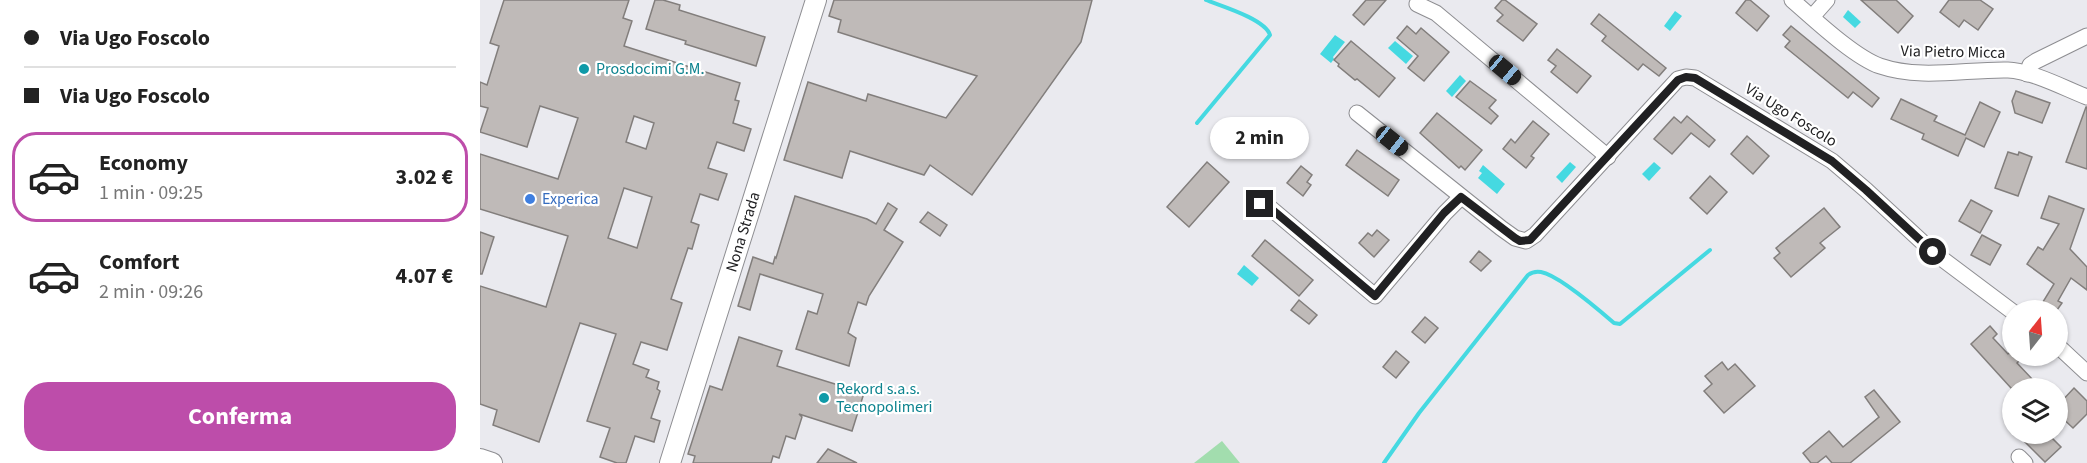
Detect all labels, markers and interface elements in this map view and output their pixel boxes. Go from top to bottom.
text: Via Ugo Foscolo [60,22,210,54]
street label: Via Pietro Micca [1901,40,2005,64]
car [1485,52,1525,88]
place label: Prosdocimi G.M. [596,58,704,80]
marker: Prosdocimi G.M. [577,62,591,76]
street label: Via Ugo Foscolo [1741,78,1841,152]
text: Via Ugo Foscolo [60,80,210,112]
callout: 2 min [1210,117,1310,159]
car [1372,123,1412,159]
text: 2 min [1235,124,1284,152]
text: Economy [99,147,188,179]
icon: car [27,150,81,204]
text: 3.02 € [396,161,453,193]
text: 1 min · 09:25 [99,179,203,207]
place label: Experica [542,188,599,210]
street label: Nona Strada [720,189,766,275]
route end [1246,190,1273,217]
marker: Experica [523,192,537,206]
route start [1919,238,1946,265]
text: Comfort [99,246,180,278]
icon: car [27,249,81,303]
text: 4.07 € [396,260,453,292]
text: 2 min · 09:26 [99,278,203,306]
north arrow [2002,300,2068,366]
map controls [2002,300,2068,444]
place label: Rekord s.a.s. Tecnopolimeri [836,378,932,418]
button: layers [2002,378,2068,444]
button: Conferma [24,382,456,451]
marker: Rekord s.a.s. Tecnopolimeri [817,391,831,405]

